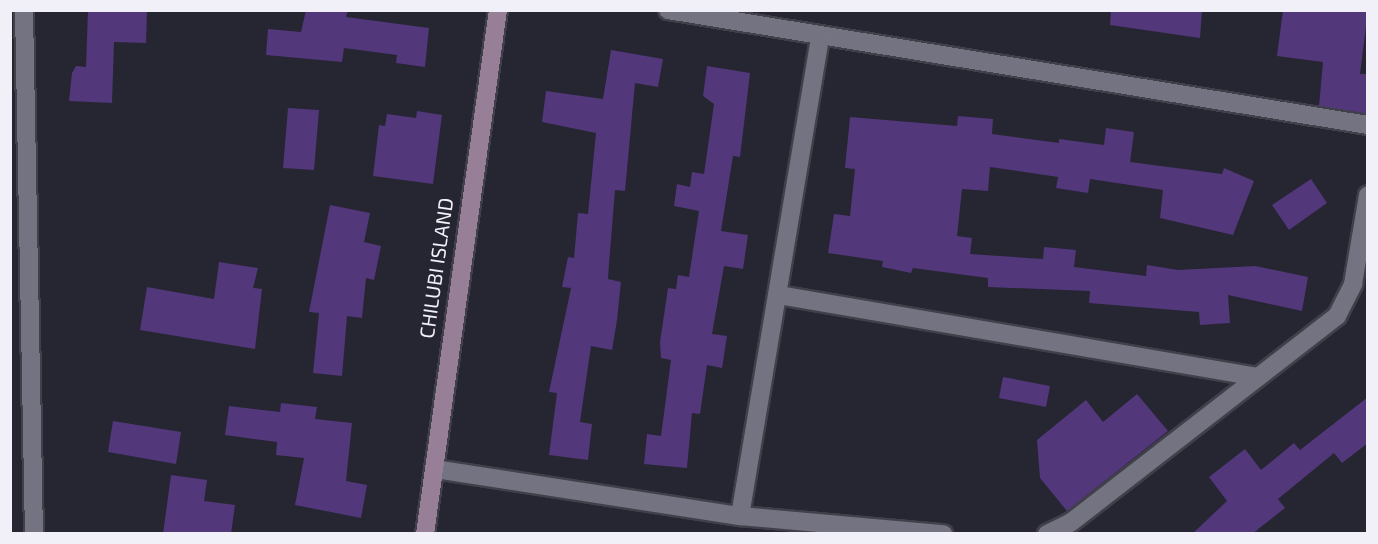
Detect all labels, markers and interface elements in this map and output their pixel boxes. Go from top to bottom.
street label: CHILUBI ISLAND [414,196,458,340]

